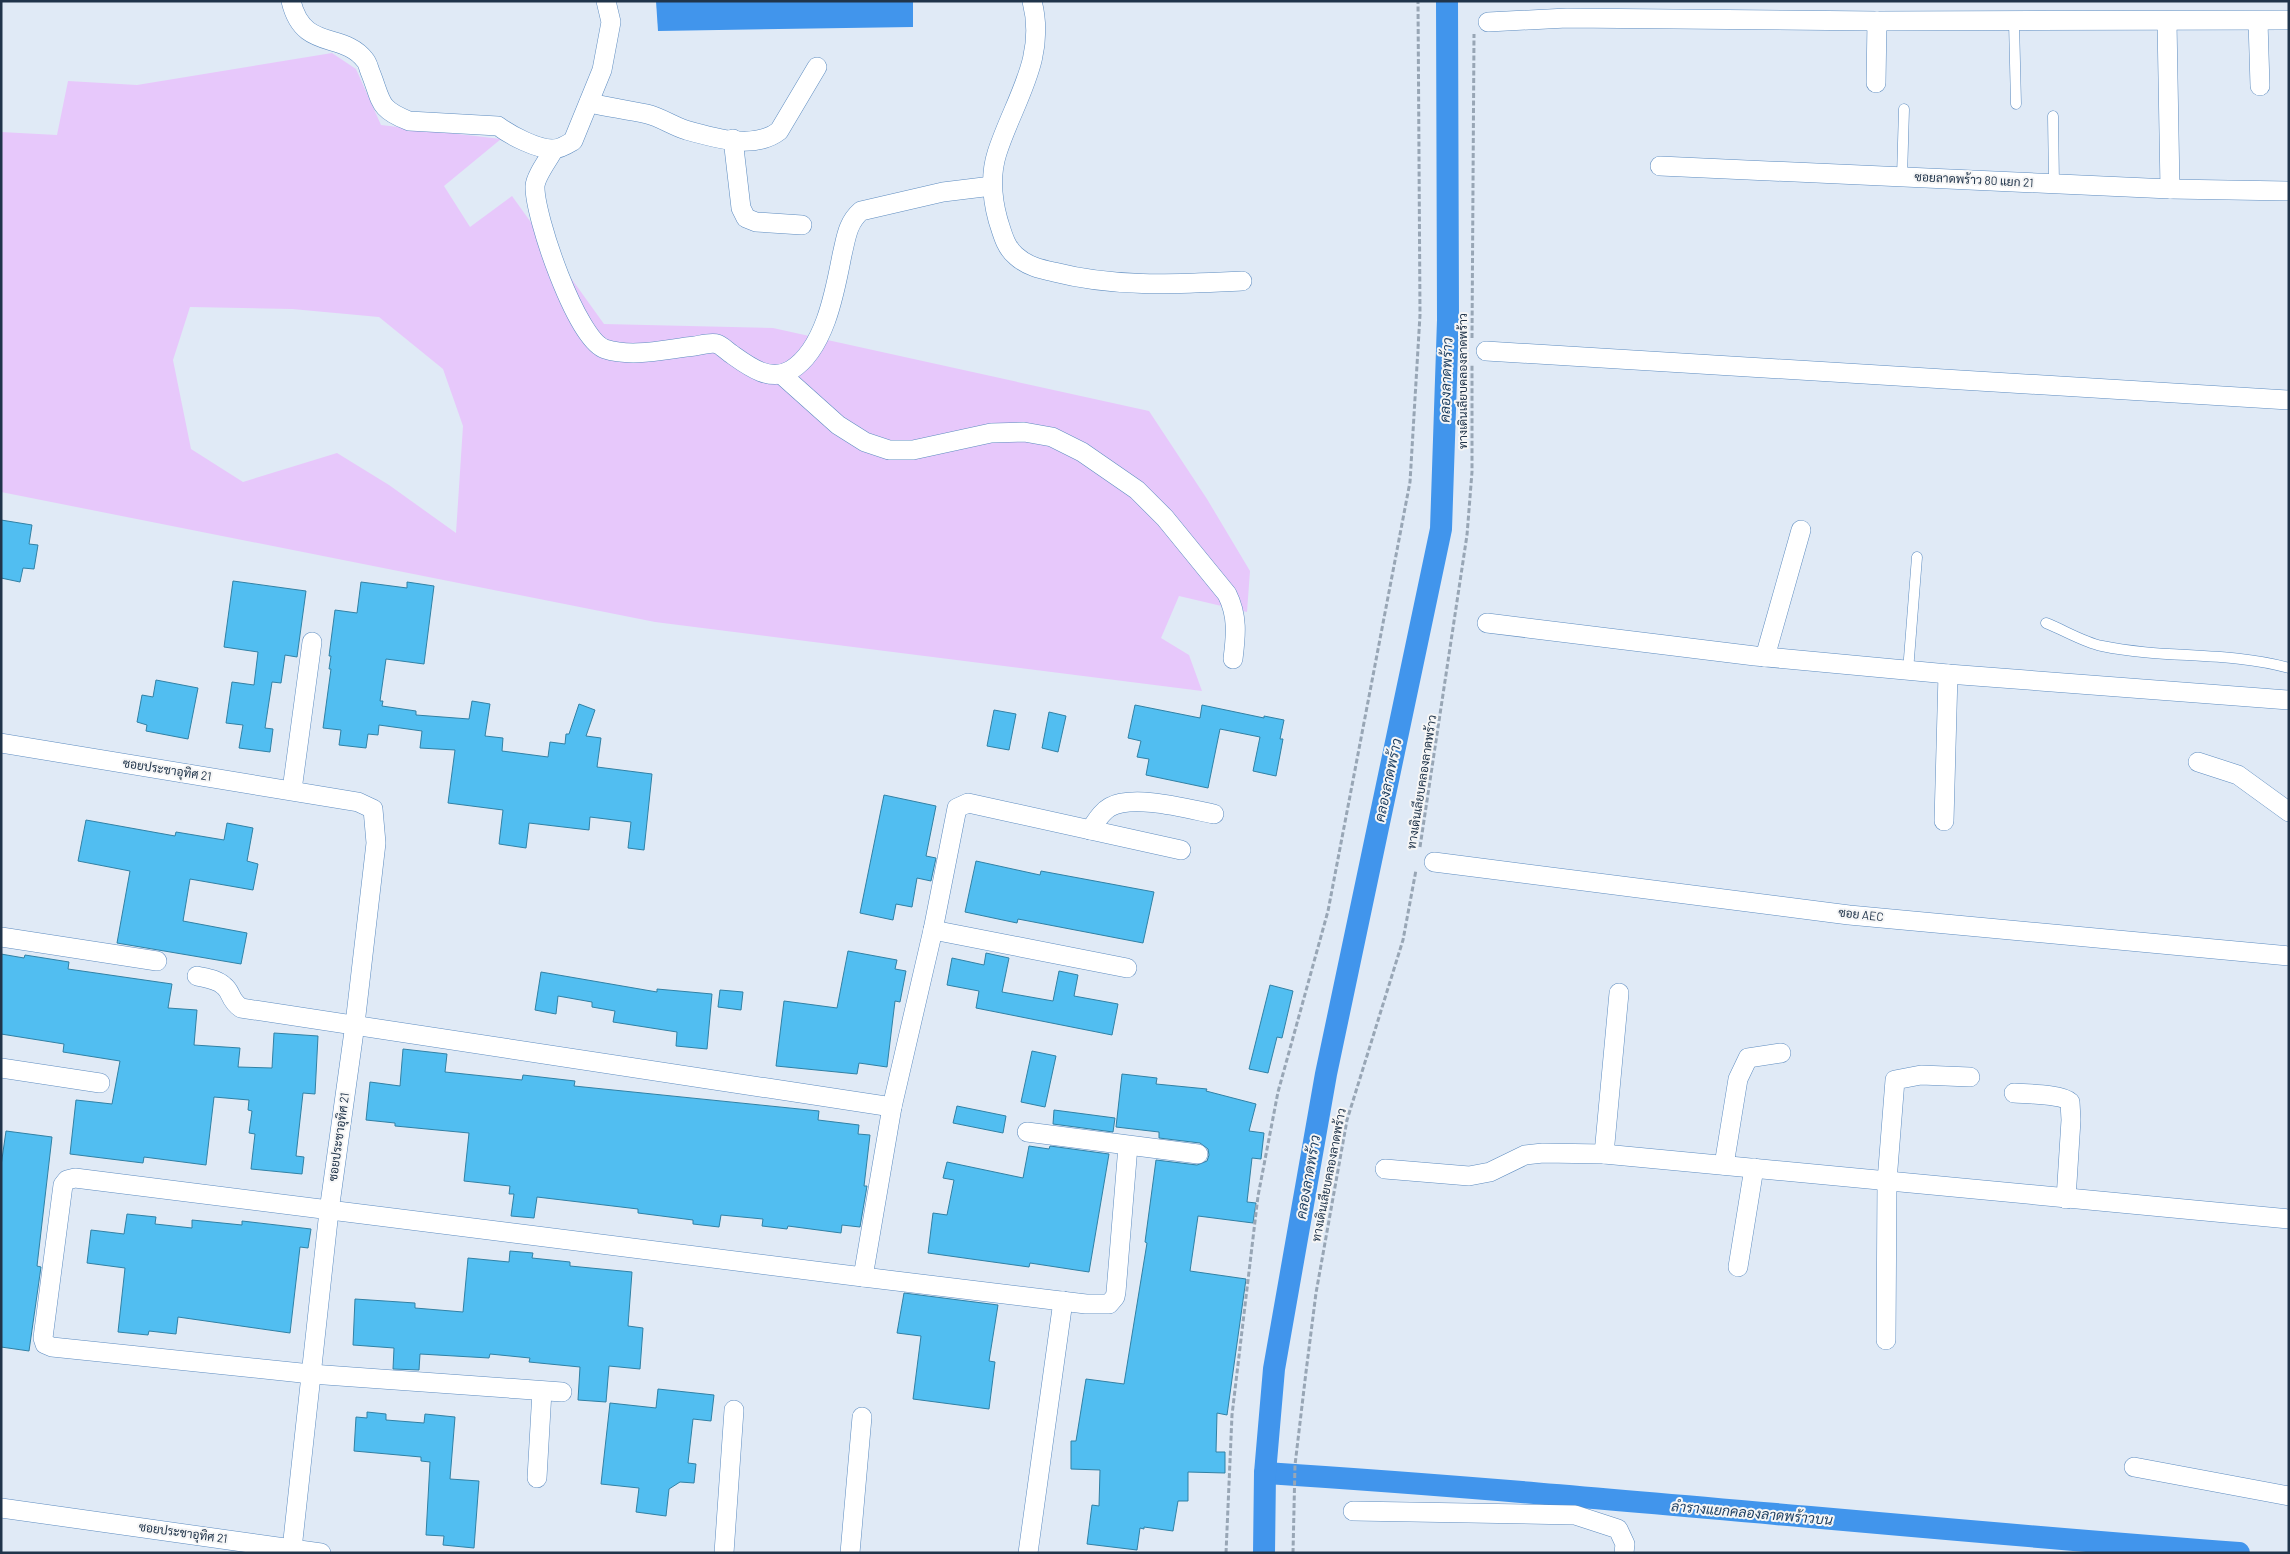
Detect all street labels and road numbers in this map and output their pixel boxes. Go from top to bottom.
street label: ซอยลาดพร้าว 80 แยก 21 [1914,169,2034,189]
street label: ทางเดินเลียบคลองลาดพร้าว [1455,313,1469,449]
street label: ทางเดินเลียบคลองลาดพร้าว [1403,714,1439,850]
street label: ซอยประชาอุทิศ 21 [121,755,212,786]
street label: ซอย AEC [1838,905,1884,923]
street label: ซอยประชาอุทิศ 21 [325,1092,354,1183]
street label: ทางเดินเลียบคลองลาดพร้าว [1309,1107,1349,1243]
street label: ซอยประชาอุทิศ 21 [137,1519,228,1548]

